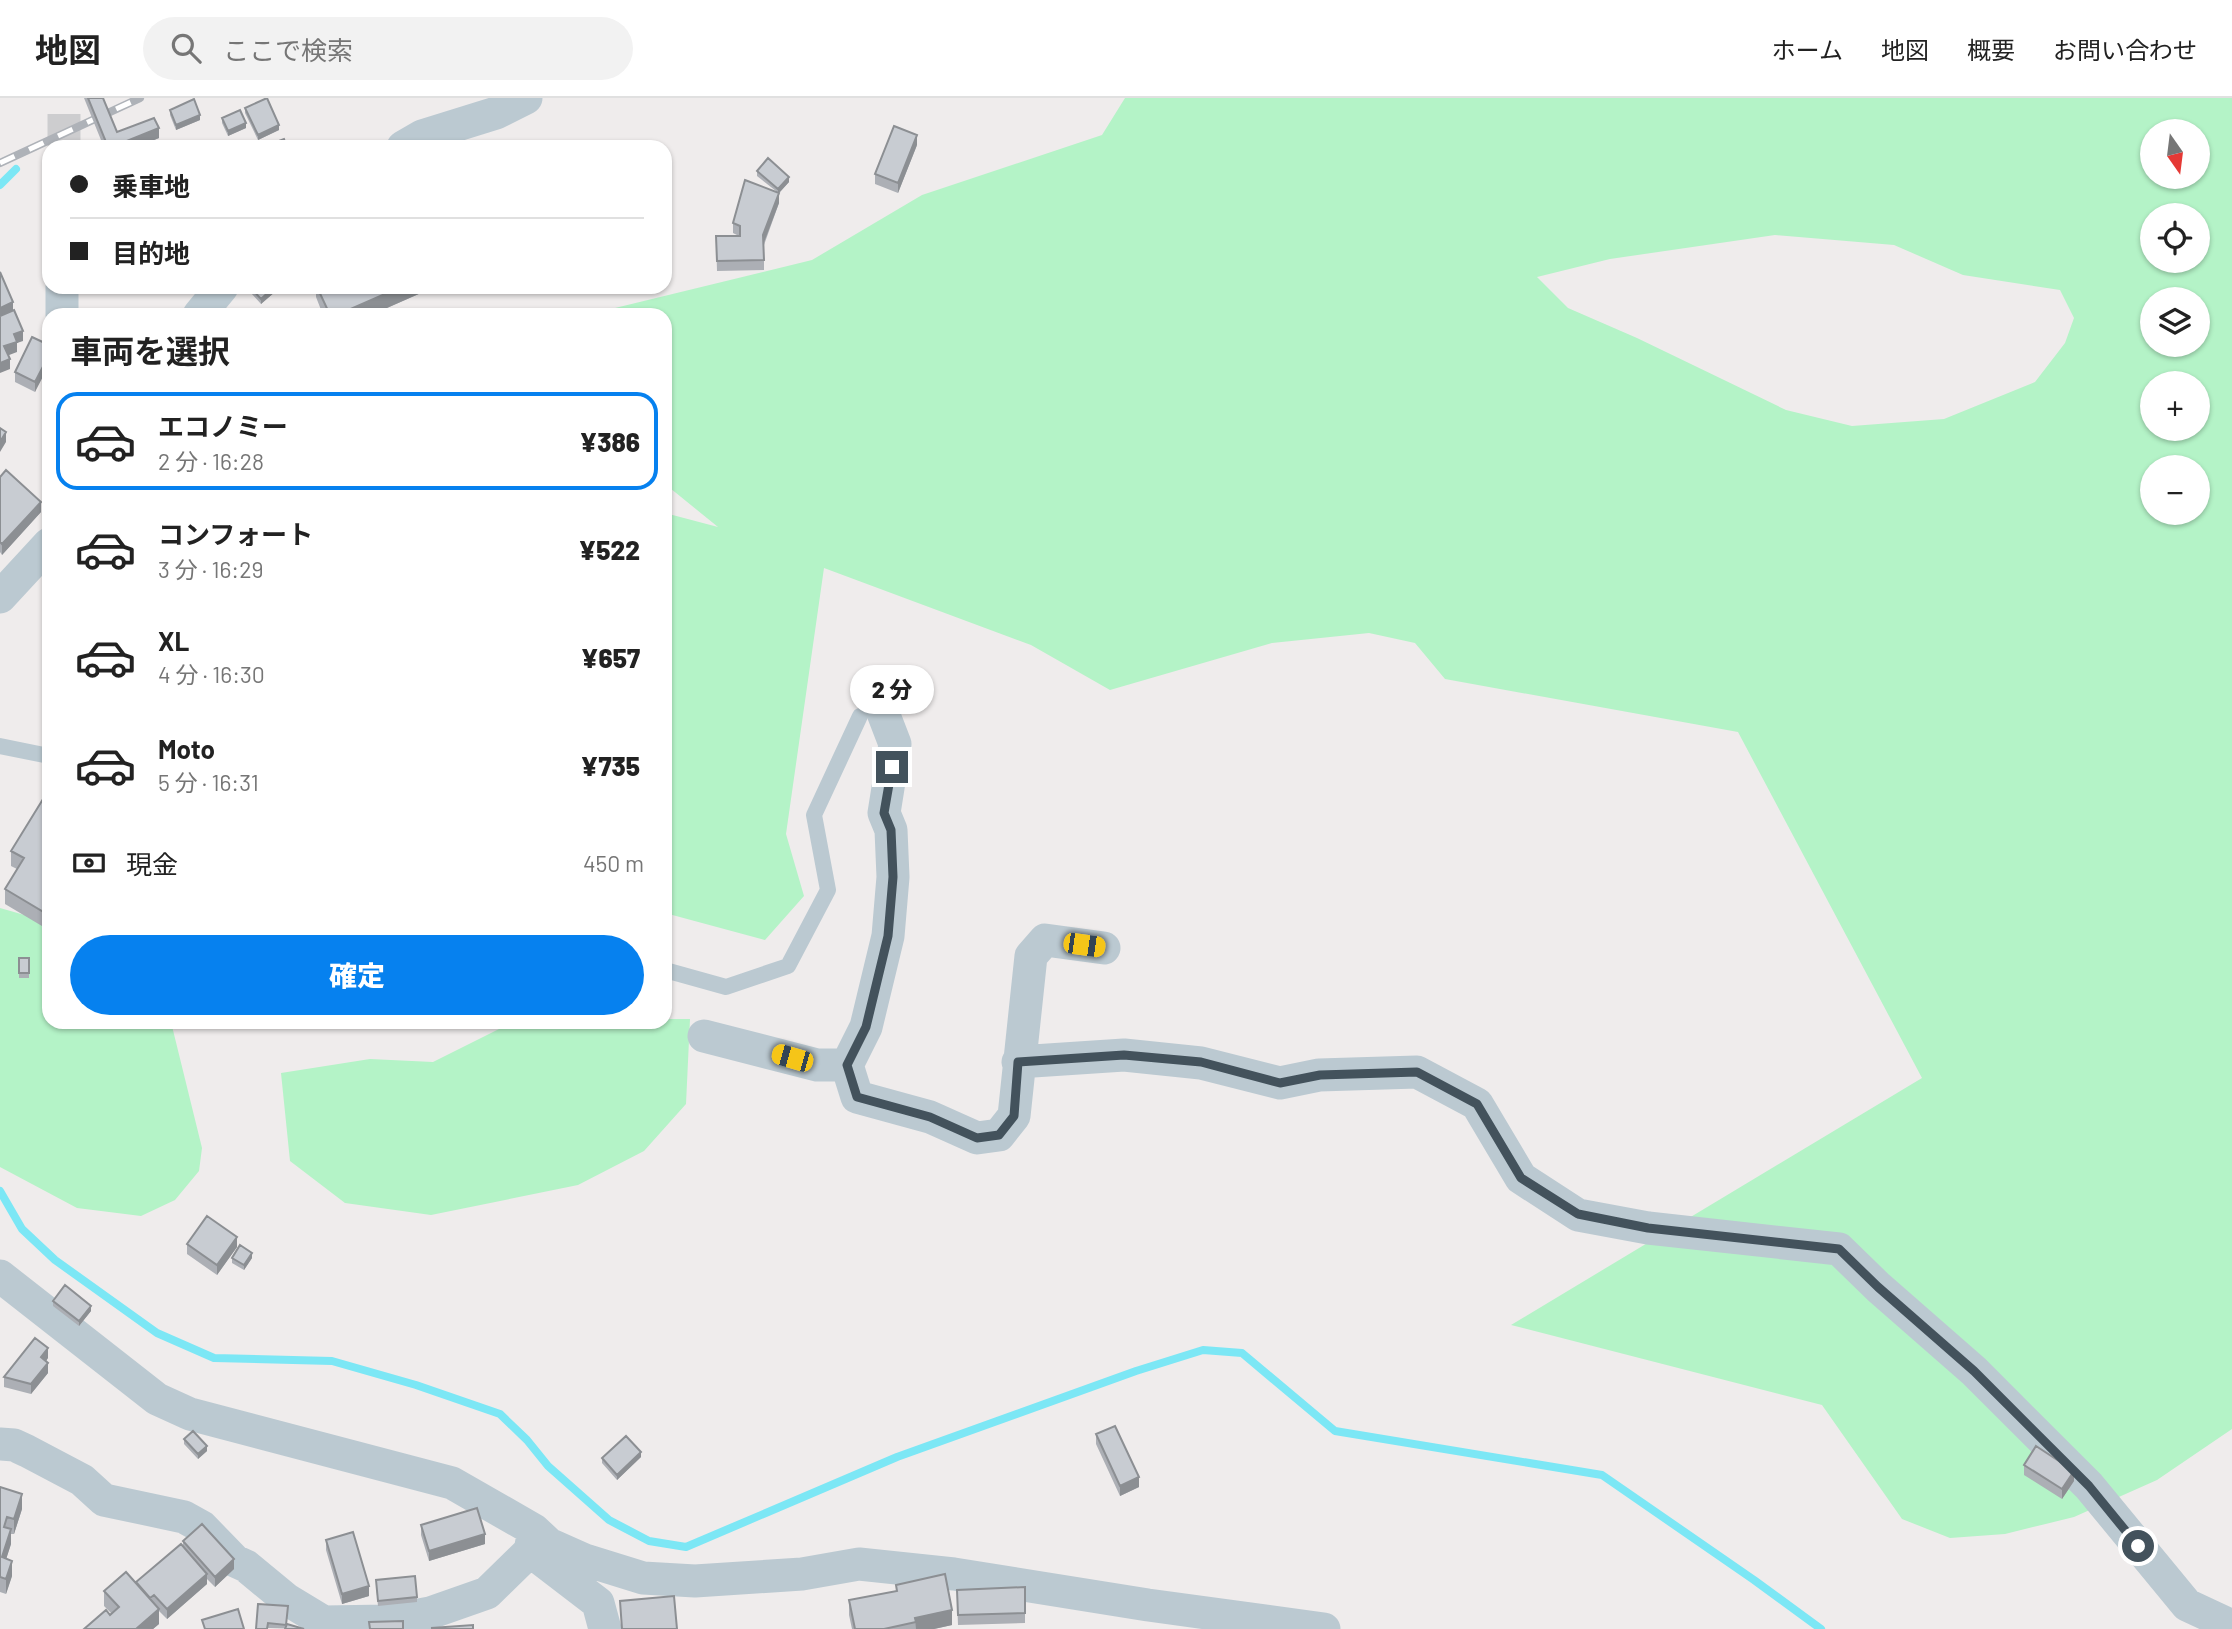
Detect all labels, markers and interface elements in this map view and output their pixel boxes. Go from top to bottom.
search box [143,17,633,80]
text: 地図 [35,29,101,69]
icon: search [167,29,205,67]
text: ここで検索 [223,34,353,65]
text: ホーム [1772,35,1843,64]
text: 地図 [1881,35,1929,64]
text: 概要 [1967,35,2015,64]
text: お問い合わせ [2053,35,2197,64]
north arrow [2140,119,2210,189]
map controls [2140,119,2210,525]
text: 乗車地 [112,170,190,201]
button: locate [2140,203,2210,273]
text: 目的地 [112,237,190,268]
button: layers [2140,287,2210,357]
text: 車両を選択 [70,331,230,369]
button: + [2140,371,2210,441]
icon: car [74,410,137,473]
text: エコノミー [158,410,288,441]
text: ¥386 [579,426,640,457]
text: 2 分 · 16:28 [158,447,264,475]
button: − [2140,455,2210,525]
icon: car [74,518,137,581]
text: コンフォート [158,518,313,549]
text: ¥522 [578,534,640,565]
text: 3 分 · 16:29 [158,555,263,583]
text: XL [158,625,189,656]
icon: car [74,626,137,689]
text: ¥657 [581,642,640,673]
text: 4 分 · 16:30 [158,660,265,688]
callout: 2 分 [850,666,934,714]
text: 2 分 [872,675,912,703]
text: Moto [158,733,215,764]
icon: car [74,734,137,797]
text: ¥735 [581,750,640,781]
route end [876,751,908,783]
text: 5 分 · 16:31 [158,768,259,796]
icon: cash [70,844,108,882]
text: 現金 [126,848,178,879]
text: 450 m [583,849,644,877]
car [1062,932,1107,958]
button: 確定 [70,935,644,1015]
car [769,1042,816,1074]
route start [2122,1530,2154,1562]

